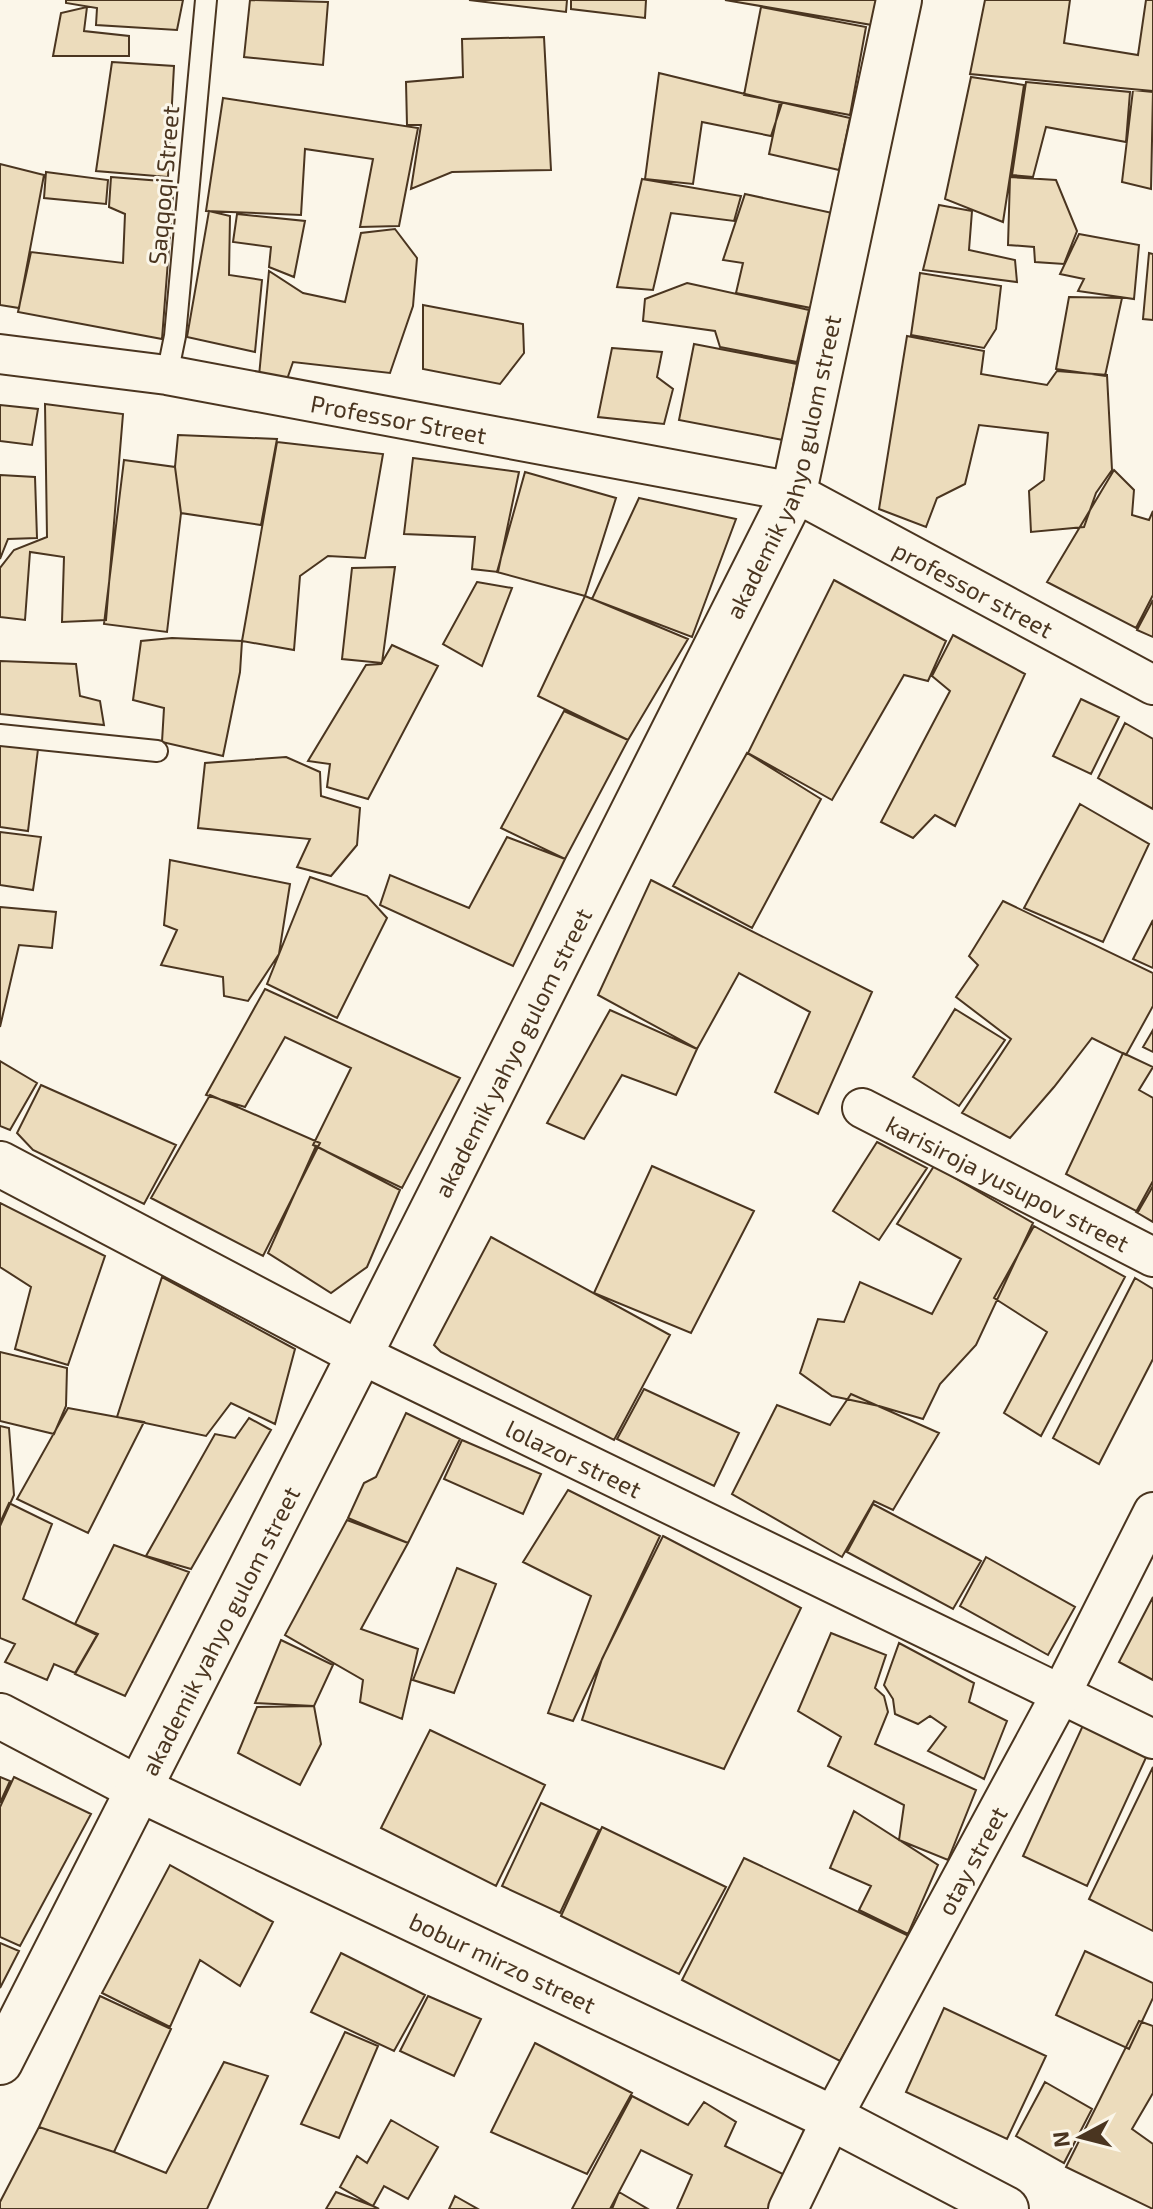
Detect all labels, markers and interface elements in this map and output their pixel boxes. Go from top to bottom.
street label: Saqqoqi Street [142,104,184,266]
street label: akademik yahyo gulom street [718,312,846,623]
street label: Professor Street [308,388,489,449]
street label: professor street [889,534,1058,643]
street label: akademik yahyo gulom street [427,903,597,1202]
street label: karisiroja yusupov street [882,1109,1134,1257]
street label: lolazor street [502,1413,647,1503]
street label: akademik yahyo gulom street [134,1481,305,1780]
street label: otay street [930,1801,1012,1920]
street label: bobur mirzo street [405,1905,601,2018]
north arrow [1041,2097,1121,2177]
text: N [1046,2130,1074,2149]

